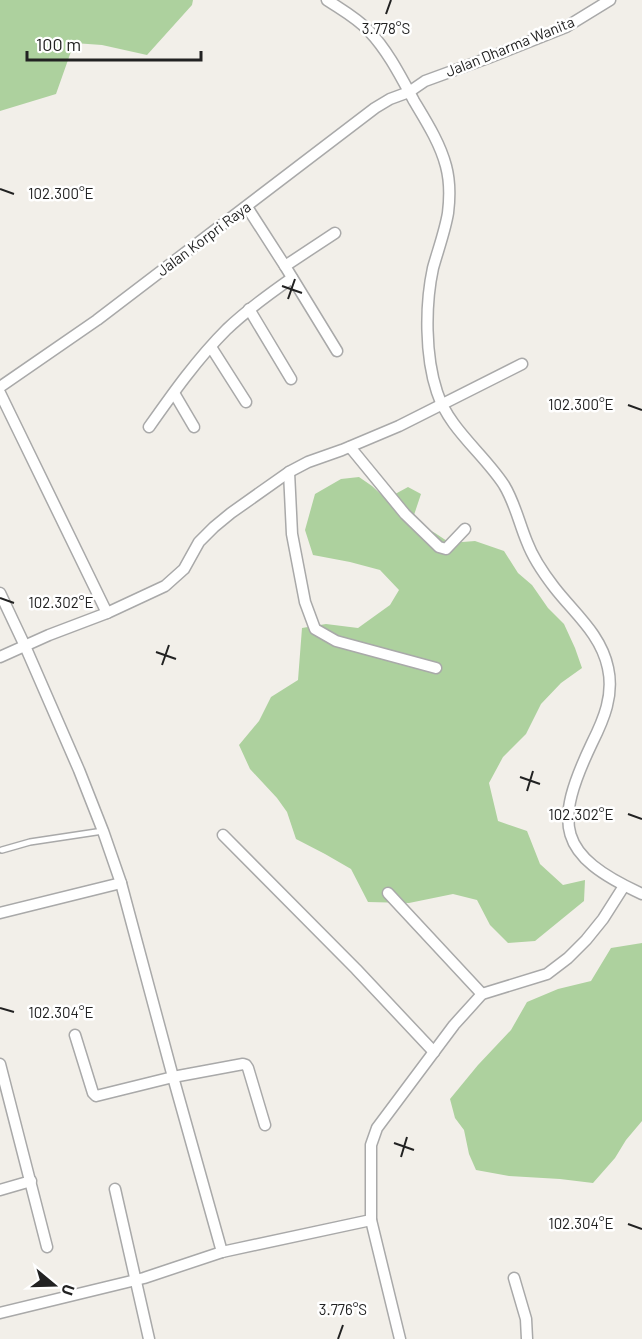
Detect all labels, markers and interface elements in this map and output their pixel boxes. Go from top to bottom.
street label: Jalan Dharma Wanita [443,12,577,80]
text: 3.778°S [362,19,410,37]
scale bar [27,24,201,62]
text: 100 m [36,33,81,55]
text: 102.300°E [28,184,94,202]
street label: Jalan Korpri Raya [153,197,254,279]
text: 102.300°E [548,395,614,413]
text: 102.302°E [29,593,93,611]
text: 102.302°E [549,805,613,823]
text: 102.304°E [28,1003,94,1021]
text: 102.304°E [548,1214,614,1232]
north arrow [24,1255,84,1315]
text: U [58,1282,79,1298]
text: 3.776°S [319,1300,367,1318]

